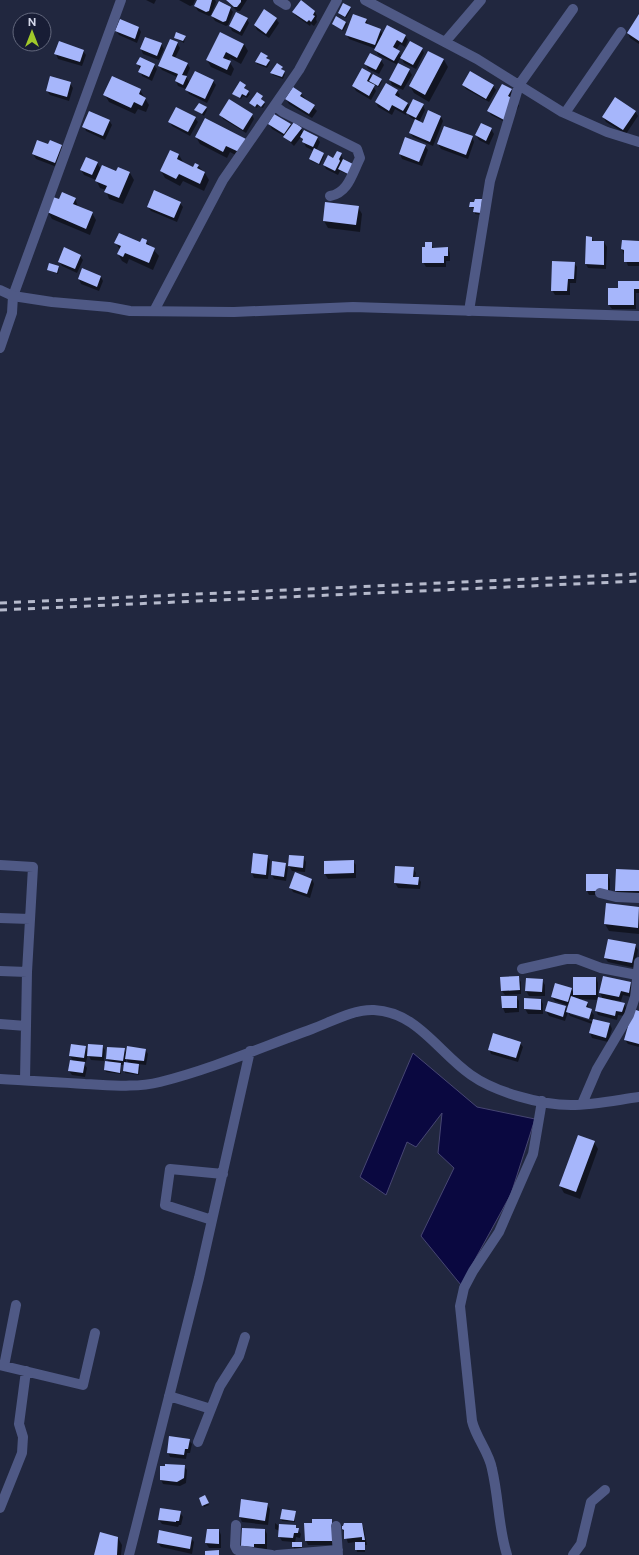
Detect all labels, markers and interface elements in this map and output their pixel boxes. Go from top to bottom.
north arrow [12,12,52,52]
text: N [28,16,36,28]

